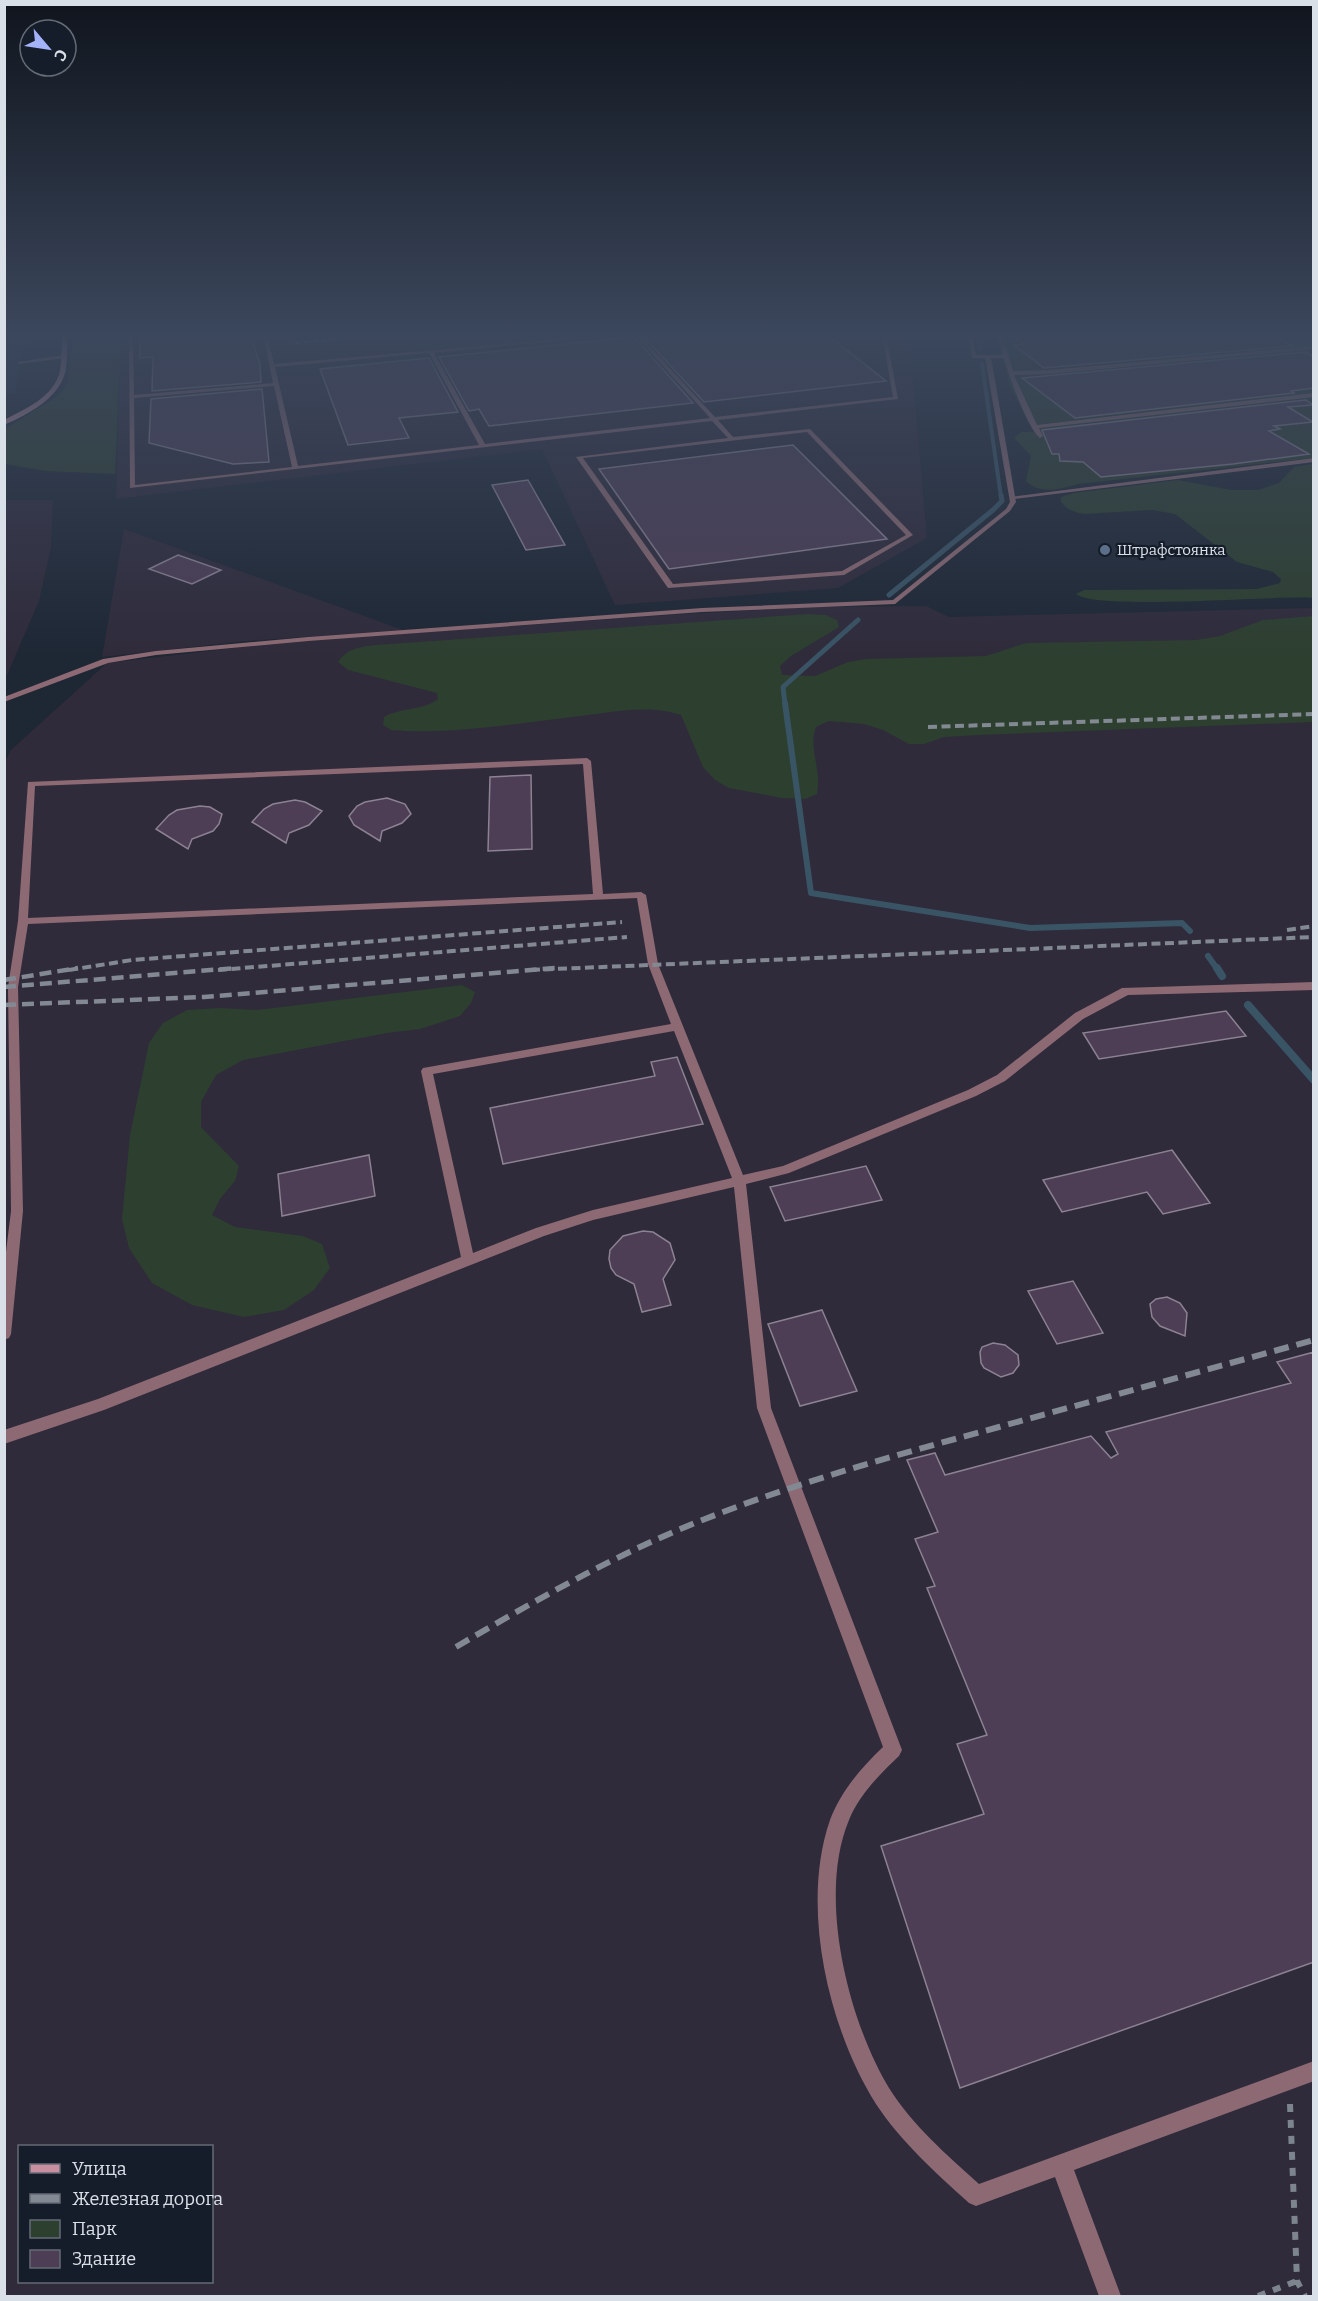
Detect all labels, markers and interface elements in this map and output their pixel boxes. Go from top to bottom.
north arrow [18,18,78,78]
text: С [50,46,71,64]
place label: Штрафстоянка [1117,541,1226,559]
marker: Штрафстоянка [1098,543,1112,557]
legend [18,2145,213,2283]
text: Улица [72,2158,127,2180]
text: Железная дорога [72,2188,223,2210]
text: Парк [72,2218,117,2240]
text: Здание [72,2248,136,2270]

